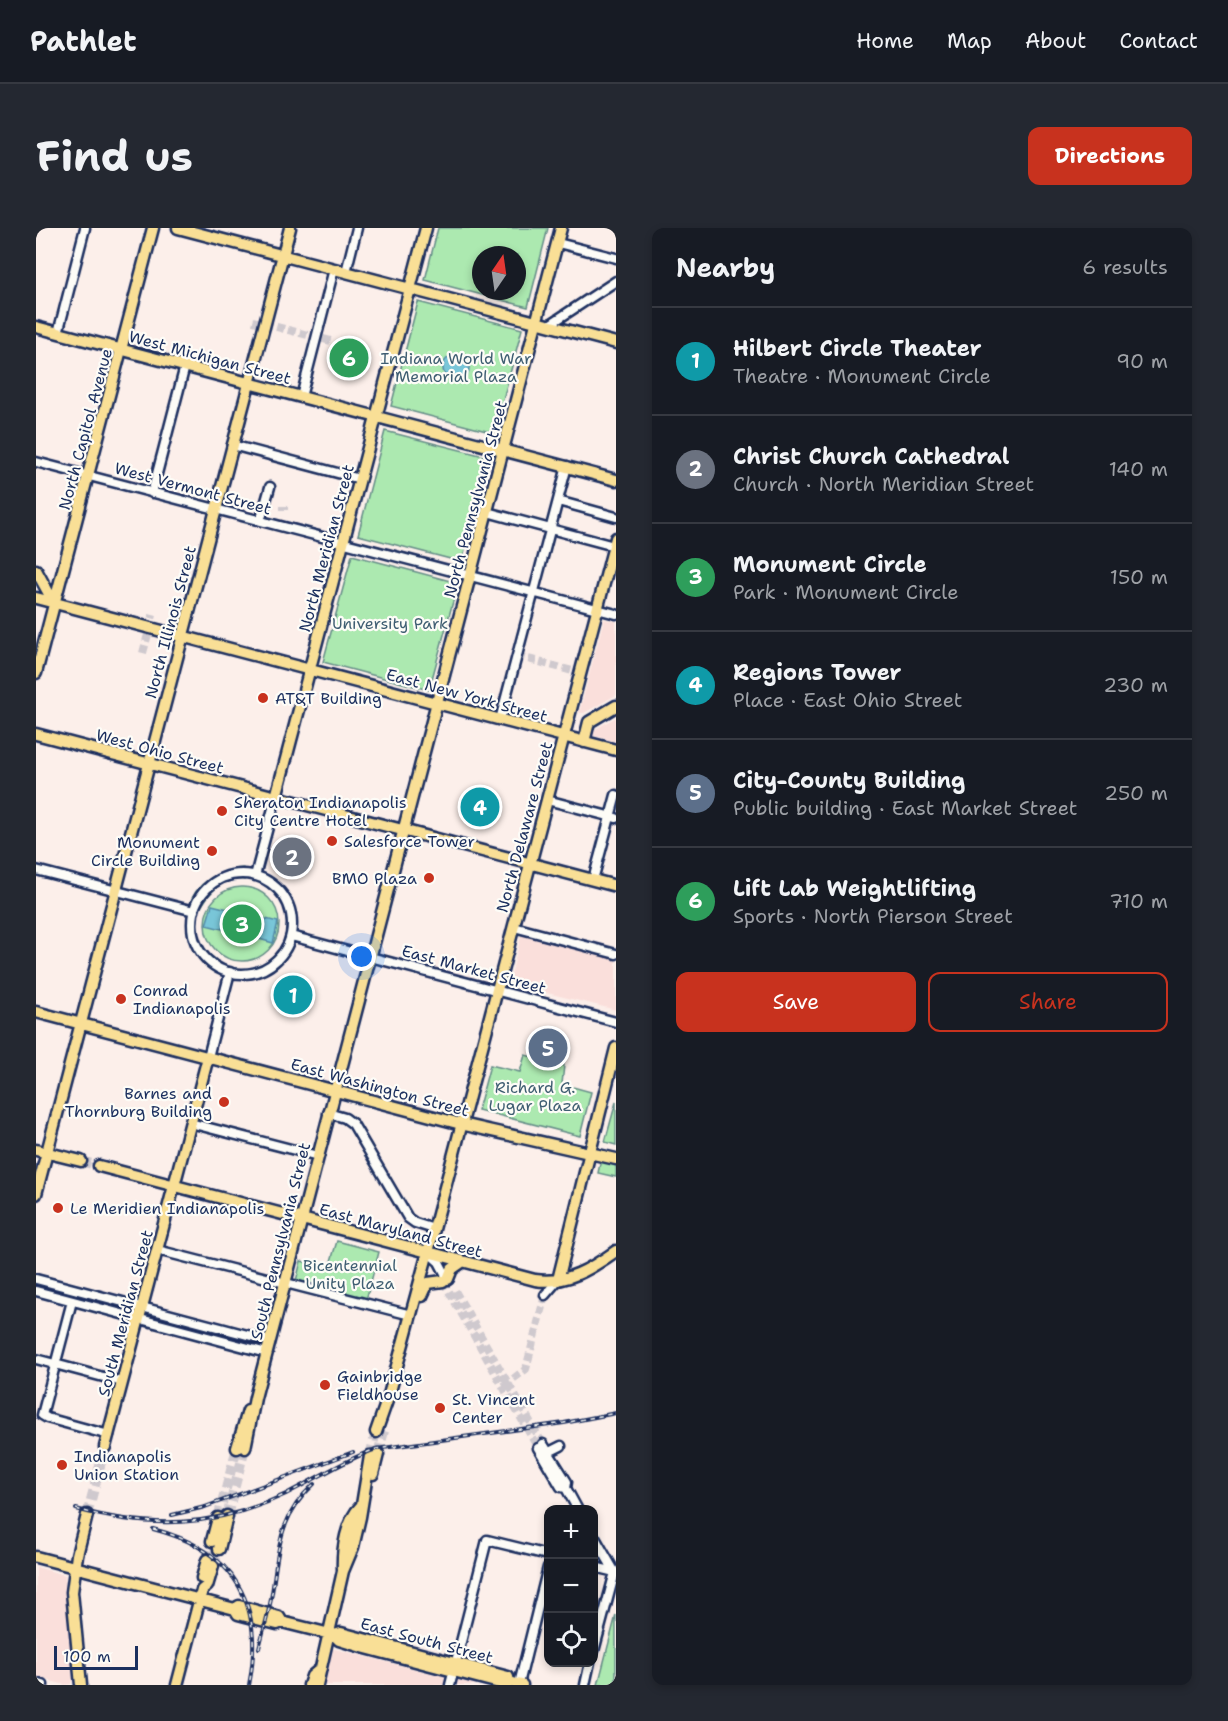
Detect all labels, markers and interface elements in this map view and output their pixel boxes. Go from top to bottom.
text: Pathlet [30,22,137,60]
text: Home [856,27,914,55]
text: Map [947,27,992,55]
text: About [1025,27,1086,55]
text: Contact [1119,27,1198,55]
button: Directions [1028,127,1192,185]
text: Find us [36,128,193,184]
north arrow [472,246,526,300]
text: Nearby [676,250,775,285]
text: 6 results [1082,254,1168,280]
street label: West Michigan Street [126,326,293,389]
text: Hilbert Circle Theater [733,334,981,363]
pin: 6 [330,336,368,380]
street label: North Capitol Avenue [54,346,117,512]
park label: Indiana World War Memorial Plaza [380,348,532,387]
text: 1 [691,348,700,374]
text: 90 m [1116,348,1168,374]
text: Theatre · Monument Circle [733,363,991,389]
street label: North Pennsylvania Street [439,398,512,600]
text: Christ Church Cathedral [733,442,1009,471]
text: 2 [689,456,703,482]
text: 140 m [1109,456,1168,482]
street label: West Vermont Street [112,457,274,520]
street label: North Meridian Street [294,462,359,634]
text: Church · North Meridian Street [733,471,1034,497]
street label: North Illinois Street [140,543,201,701]
text: Monument Circle [733,550,927,579]
text: 3 [689,564,703,590]
text: 150 m [1110,564,1168,590]
text: Park · Monument Circle [733,579,958,605]
park label: University Park [332,613,448,634]
text: Regions Tower [733,658,901,687]
street label: East New York Street [384,664,550,727]
text: 4 [689,672,703,698]
text: 230 m [1103,672,1168,698]
text: Place · East Ohio Street [733,687,962,713]
place label: AT&T Building [275,688,382,709]
marker: AT&T Building [256,691,270,705]
street label: West Ohio Street [94,724,226,779]
street label: North Delaware Street [492,739,557,915]
text: City-County Building [733,766,965,795]
text: 5 [689,780,702,806]
text: 250 m [1104,780,1168,806]
pin: 4 [460,784,500,830]
place label: Sheraton Indianapolis City Centre Hotel [234,792,407,831]
text: Public building · East Market Street [733,795,1078,821]
marker: Sheraton Indianapolis City Centre Hotel [215,804,229,818]
place label: Salesforce Tower [344,831,475,852]
place label: Monument Circle Building [91,832,200,871]
pin: 2 [272,834,312,880]
marker: Salesforce Tower [325,834,339,848]
marker: Monument Circle Building [205,844,219,858]
place label: BMO Plaza [332,868,417,889]
marker: BMO Plaza [422,871,436,885]
text: Lift Lab Weightlifting [733,874,976,903]
text: 6 [689,888,703,914]
text: 710 m [1109,888,1168,914]
pin: 3 [222,902,262,946]
text: Sports · North Pierson Street [733,903,1013,929]
street label: East Market Street [399,940,548,999]
your location [347,942,376,971]
pin: 1 [274,972,312,1017]
button: Save [676,972,916,1032]
button: Share [928,972,1168,1032]
place label: Conrad Indianapolis [133,980,231,1019]
marker: Conrad Indianapolis [114,992,128,1006]
pin: 5 [528,1026,568,1070]
street label: East Washington Street [288,1054,471,1121]
park label: Richard G. Lugar Plaza [489,1077,582,1116]
place label: Barnes and Thornburg Building [65,1083,212,1122]
marker: Barnes and Thornburg Building [217,1095,231,1109]
street label: South Pennsylvania Street [246,1140,315,1342]
place label: Le Meridien Indianapolis [70,1198,265,1219]
street label: East Maryland Street [317,1199,485,1262]
marker: Le Meridien Indianapolis [51,1201,65,1215]
street label: South Meridian Street [93,1228,158,1399]
park label: Bicentennial Unity Plaza [303,1255,397,1294]
place label: Gainbridge Fieldhouse [337,1366,422,1405]
marker: Gainbridge Fieldhouse [318,1378,332,1392]
place label: St. Vincent Center [452,1389,535,1428]
marker: St. Vincent Center [433,1401,447,1415]
place label: Indianapolis Union Station [74,1446,179,1485]
marker: Indianapolis Union Station [55,1458,69,1472]
map controls [544,1505,598,1667]
button: + [544,1505,598,1559]
button: − [544,1559,598,1613]
street label: East South Street [358,1613,495,1668]
button: locate [544,1613,598,1667]
scale bar [54,1643,138,1670]
text: 100 m [63,1646,111,1667]

